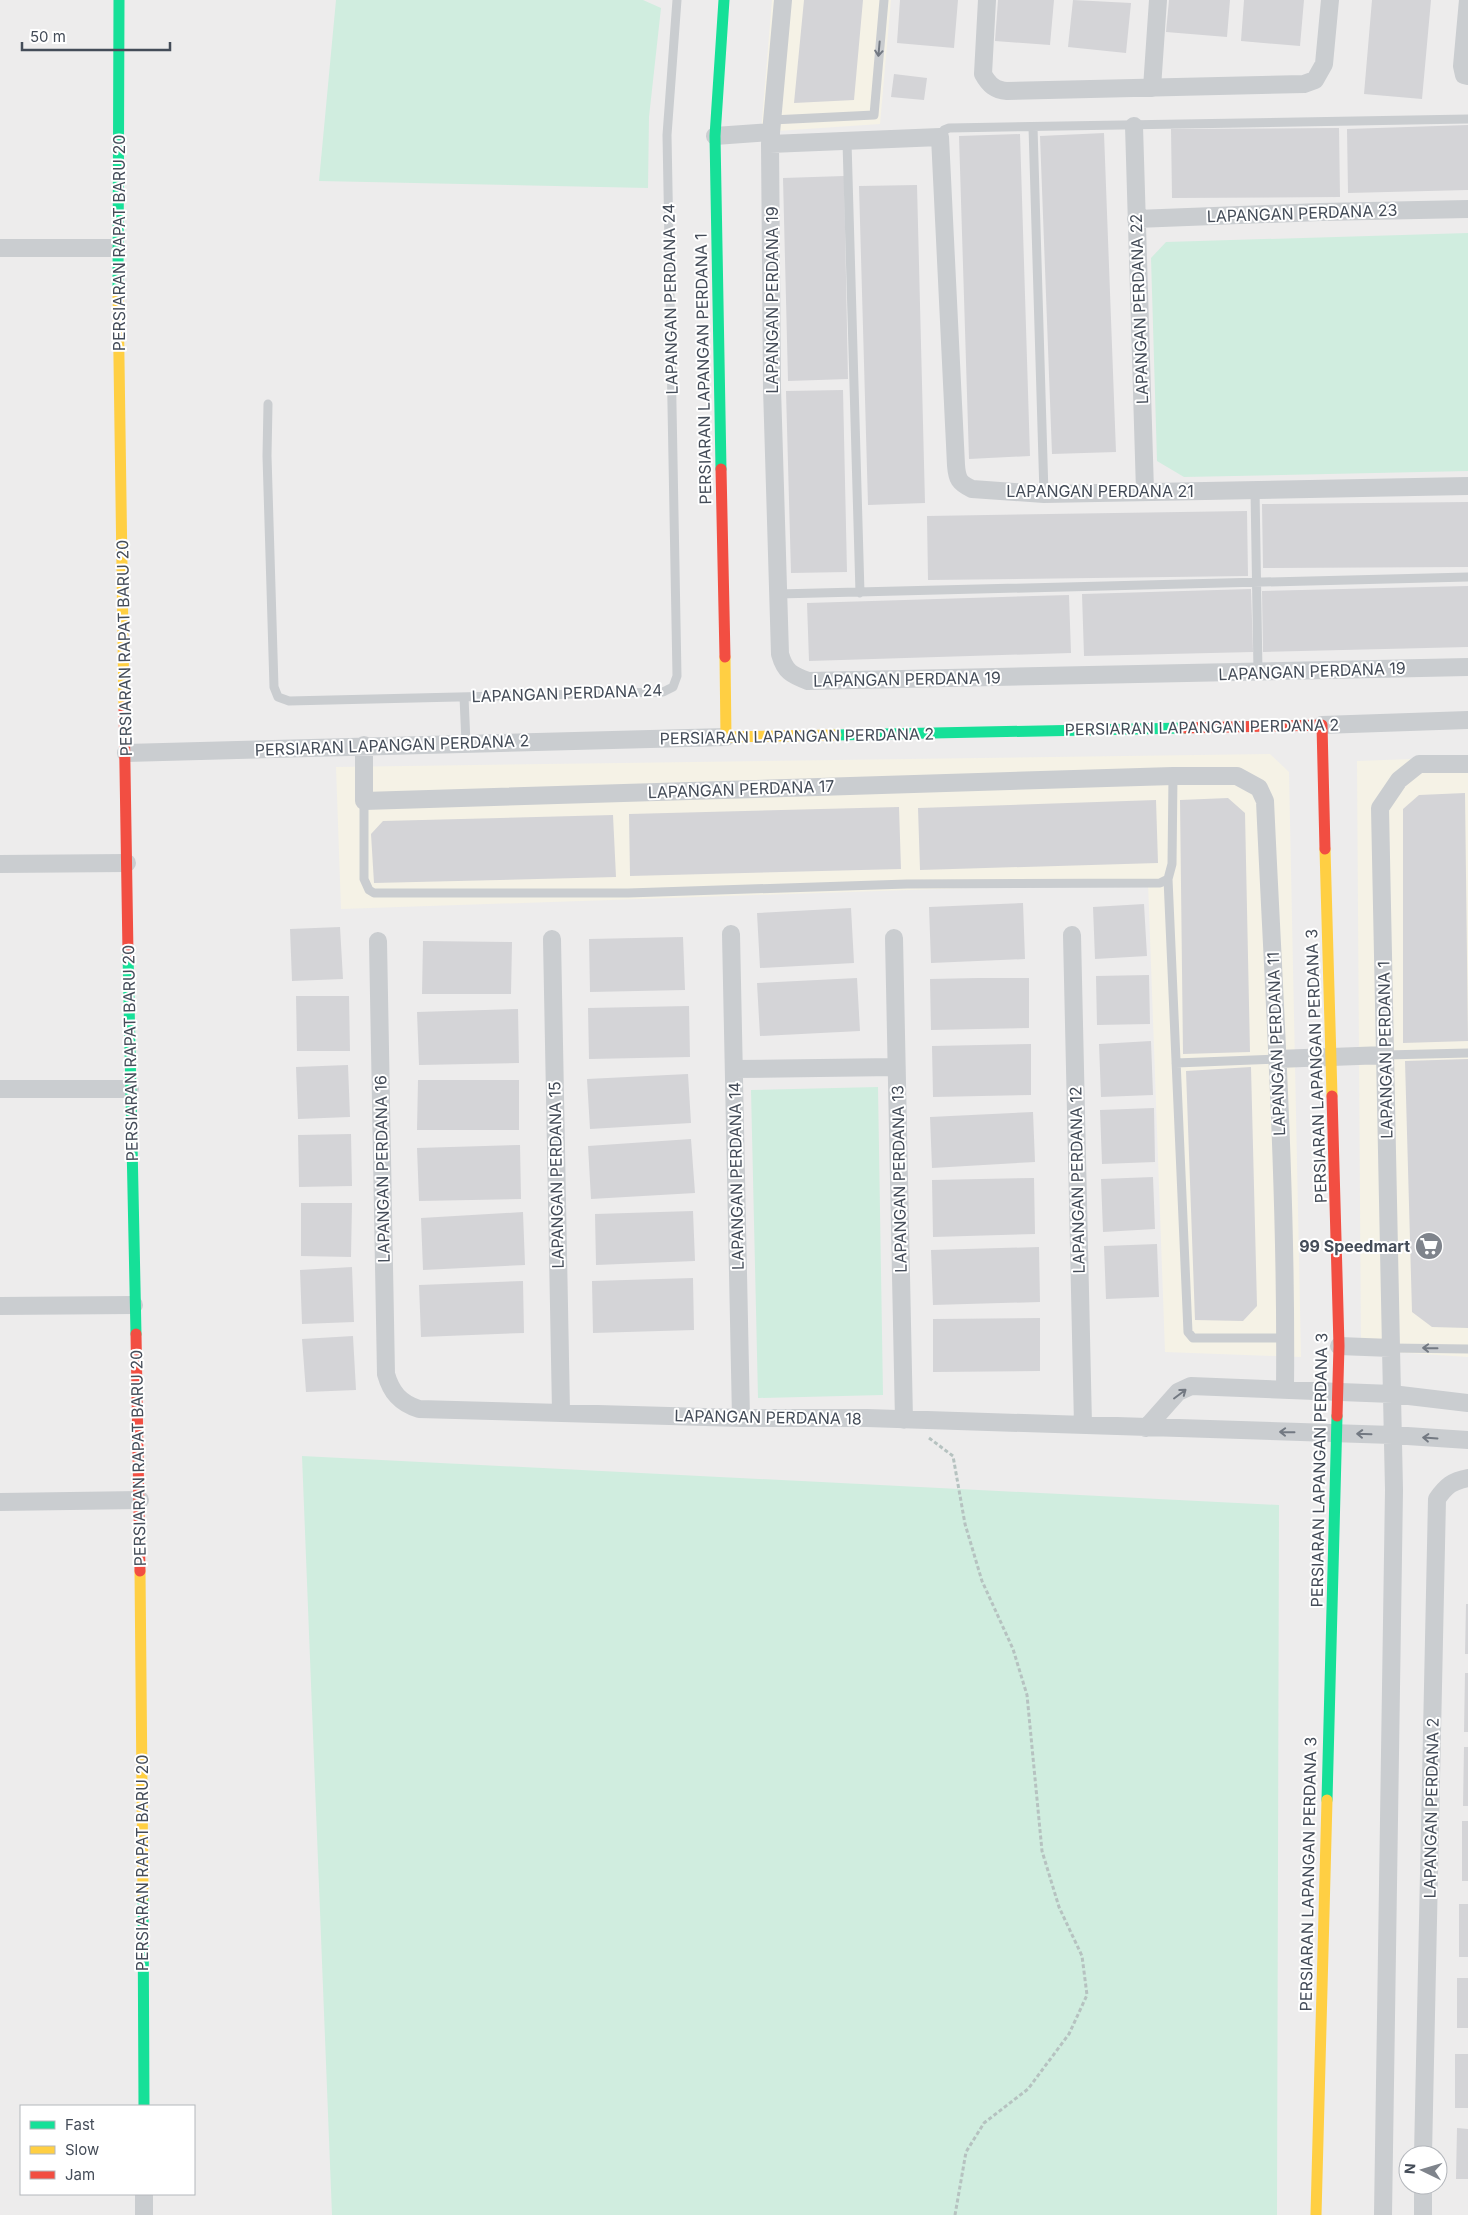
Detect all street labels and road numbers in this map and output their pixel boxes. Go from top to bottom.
street label: PERSIARAN RAPAT BARU 20 [109,135,129,351]
street label: LAPANGAN PERDANA 23 [1206,200,1398,226]
street label: LAPANGAN PERDANA 24 [658,203,682,395]
street label: LAPANGAN PERDANA 19 [762,206,782,394]
street label: LAPANGAN PERDANA 22 [1126,213,1152,405]
street label: PERSIARAN LAPANGAN PERDANA 1 [691,233,715,505]
street label: LAPANGAN PERDANA 21 [1006,481,1194,501]
street label: PERSIARAN RAPAT BARU 20 [112,540,136,756]
street label: LAPANGAN PERDANA 19 [1218,658,1406,684]
street label: LAPANGAN PERDANA 19 [813,667,1001,691]
street label: LAPANGAN PERDANA 24 [471,680,663,706]
street label: PERSIARAN LAPANGAN PERDANA 2 [1065,715,1339,739]
street label: PERSIARAN LAPANGAN PERDANA 2 [660,724,934,748]
street label: PERSIARAN LAPANGAN PERDANA 2 [254,730,530,760]
street label: LAPANGAN PERDANA 17 [647,776,835,802]
street label: PERSIARAN LAPANGAN PERDANA 3 [1301,928,1331,1204]
street label: PERSIARAN RAPAT BARU 20 [118,945,142,1161]
street label: LAPANGAN PERDANA 11 [1263,952,1289,1136]
street label: LAPANGAN PERDANA 1 [1373,961,1397,1139]
street label: LAPANGAN PERDANA 16 [370,1075,394,1263]
street label: LAPANGAN PERDANA 15 [544,1081,568,1269]
street label: LAPANGAN PERDANA 14 [724,1082,748,1270]
street label: LAPANGAN PERDANA 13 [887,1085,911,1273]
street label: LAPANGAN PERDANA 12 [1065,1086,1089,1274]
street label: PERSIARAN LAPANGAN PERDANA 3 [1307,1333,1331,1607]
street label: PERSIARAN RAPAT BARU 20 [126,1350,150,1566]
street label: LAPANGAN PERDANA 18 [674,1405,862,1429]
street label: LAPANGAN PERDANA 2 [1419,1717,1443,1899]
street label: PERSIARAN LAPANGAN PERDANA 3 [1296,1737,1320,2011]
street label: PERSIARAN RAPAT BARU 20 [132,1755,152,1971]

